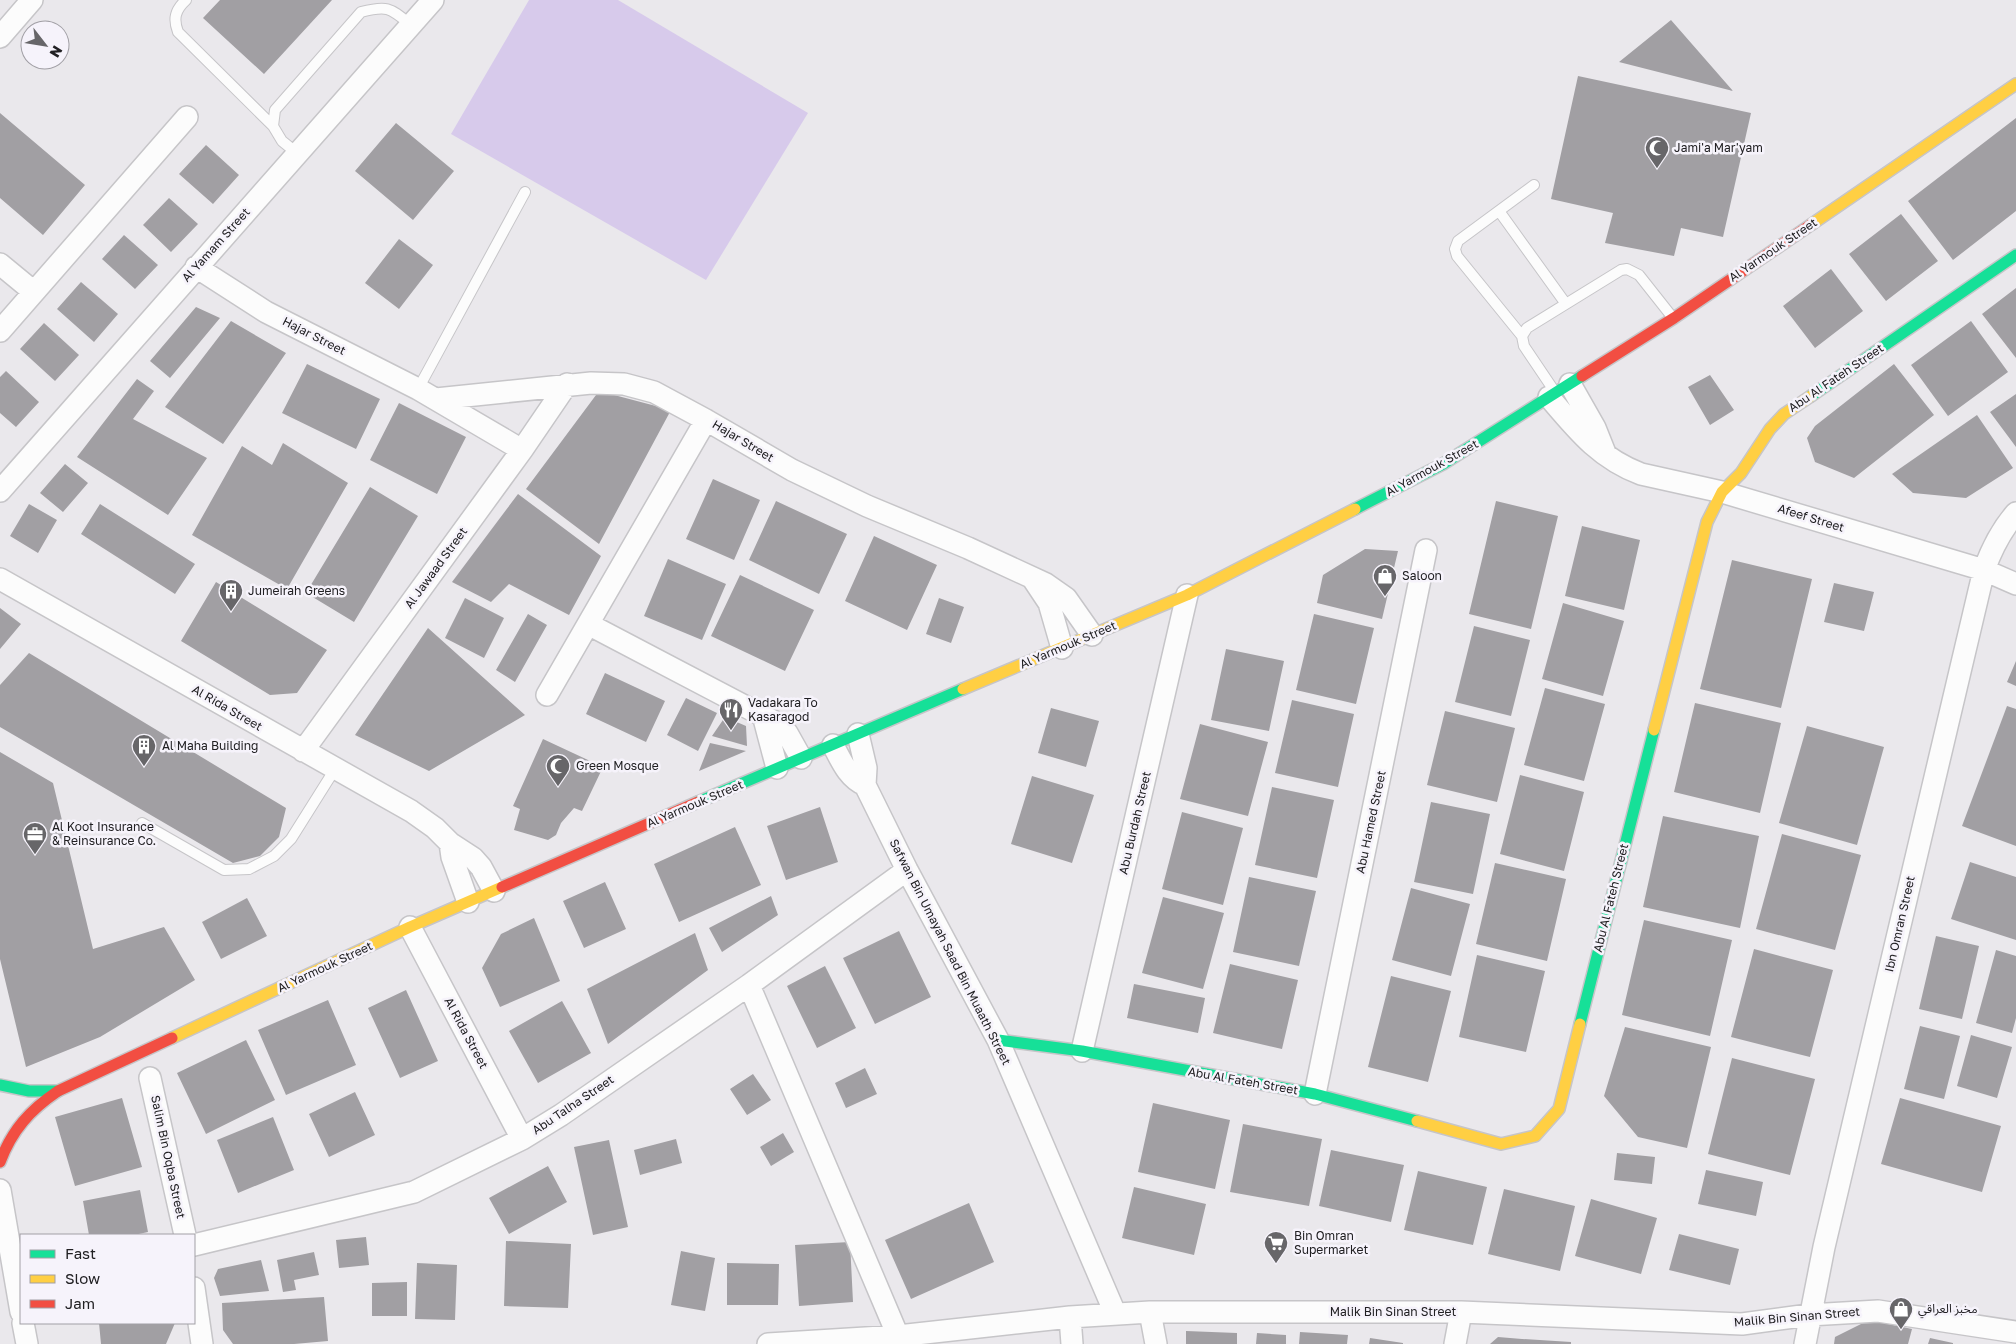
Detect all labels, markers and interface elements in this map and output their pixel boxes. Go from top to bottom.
north arrow [20,20,70,70]
text: N [47,43,67,61]
mosque icon: Jami'a Mar'yam [1644,135,1670,169]
place label: Jami'a Mar'yam [1674,140,1763,155]
street label: Al Yamam Street [178,204,253,285]
street label: Al Yarmouk Street [1726,214,1820,285]
street label: Hajar Street [280,313,349,358]
street label: Abu Al Fateh Street [1785,340,1886,415]
street label: Hajar Street [710,416,777,465]
street label: Al Yarmouk Street [1383,436,1481,499]
street label: Afeef Street [1776,500,1846,535]
street label: Al Jawaad Street [401,524,470,611]
shop icon: Saloon [1372,563,1398,597]
place label: Saloon [1402,568,1442,583]
building icon: Jumeirah Greens [218,578,244,612]
place label: Jumeirah Greens [248,583,345,598]
street label: Al Yarmouk Street [1017,617,1118,672]
street label: Al Rida Street [189,681,265,734]
place label: Vadakara To Kasaragod [748,695,818,724]
restaurant icon: Vadakara To Kasaragod [718,697,744,731]
building icon: Al Maha Building [131,733,157,767]
place label: Al Maha Building [162,738,259,753]
mosque icon: Green Mosque [545,753,571,787]
place label: Green Mosque [576,758,659,773]
street label: Abu Hamed Street [1352,769,1389,875]
street label: Abu Burdah Street [1115,770,1154,876]
street label: Al Yarmouk Street [644,776,745,831]
place label: Al Koot Insurance & Reinsurance Co. [52,819,156,848]
office icon: Al Koot Insurance & Reinsurance Co. [22,821,48,855]
street label: Safwan Bin Umayah Saad Bin Muaath Street [887,836,1014,1068]
street label: Abu Al Fateh Street [1590,842,1631,954]
street label: Ibn Omran Street [1881,874,1918,973]
street label: Al Yarmouk Street [275,938,375,995]
street label: Al Rida Street [441,994,492,1071]
street label: Abu Al Fateh Street [1187,1063,1300,1098]
street label: Abu Talha Street [529,1072,617,1137]
street label: Salim Bin Oqba Street [148,1094,189,1220]
place label: Bin Omran Supermarket [1294,1228,1369,1257]
supermarket icon: Bin Omran Supermarket [1263,1230,1289,1264]
legend [20,1234,195,1324]
text: Fast [65,1244,96,1262]
text: Slow [65,1269,100,1287]
text: Jam [65,1294,95,1312]
shop icon: مخبز العراقي [1888,1296,1914,1330]
place label: مخبز العراقي [1918,1301,1978,1319]
street label: Malik Bin Sinan Street [1733,1303,1861,1329]
street label: Malik Bin Sinan Street [1330,1304,1456,1319]

